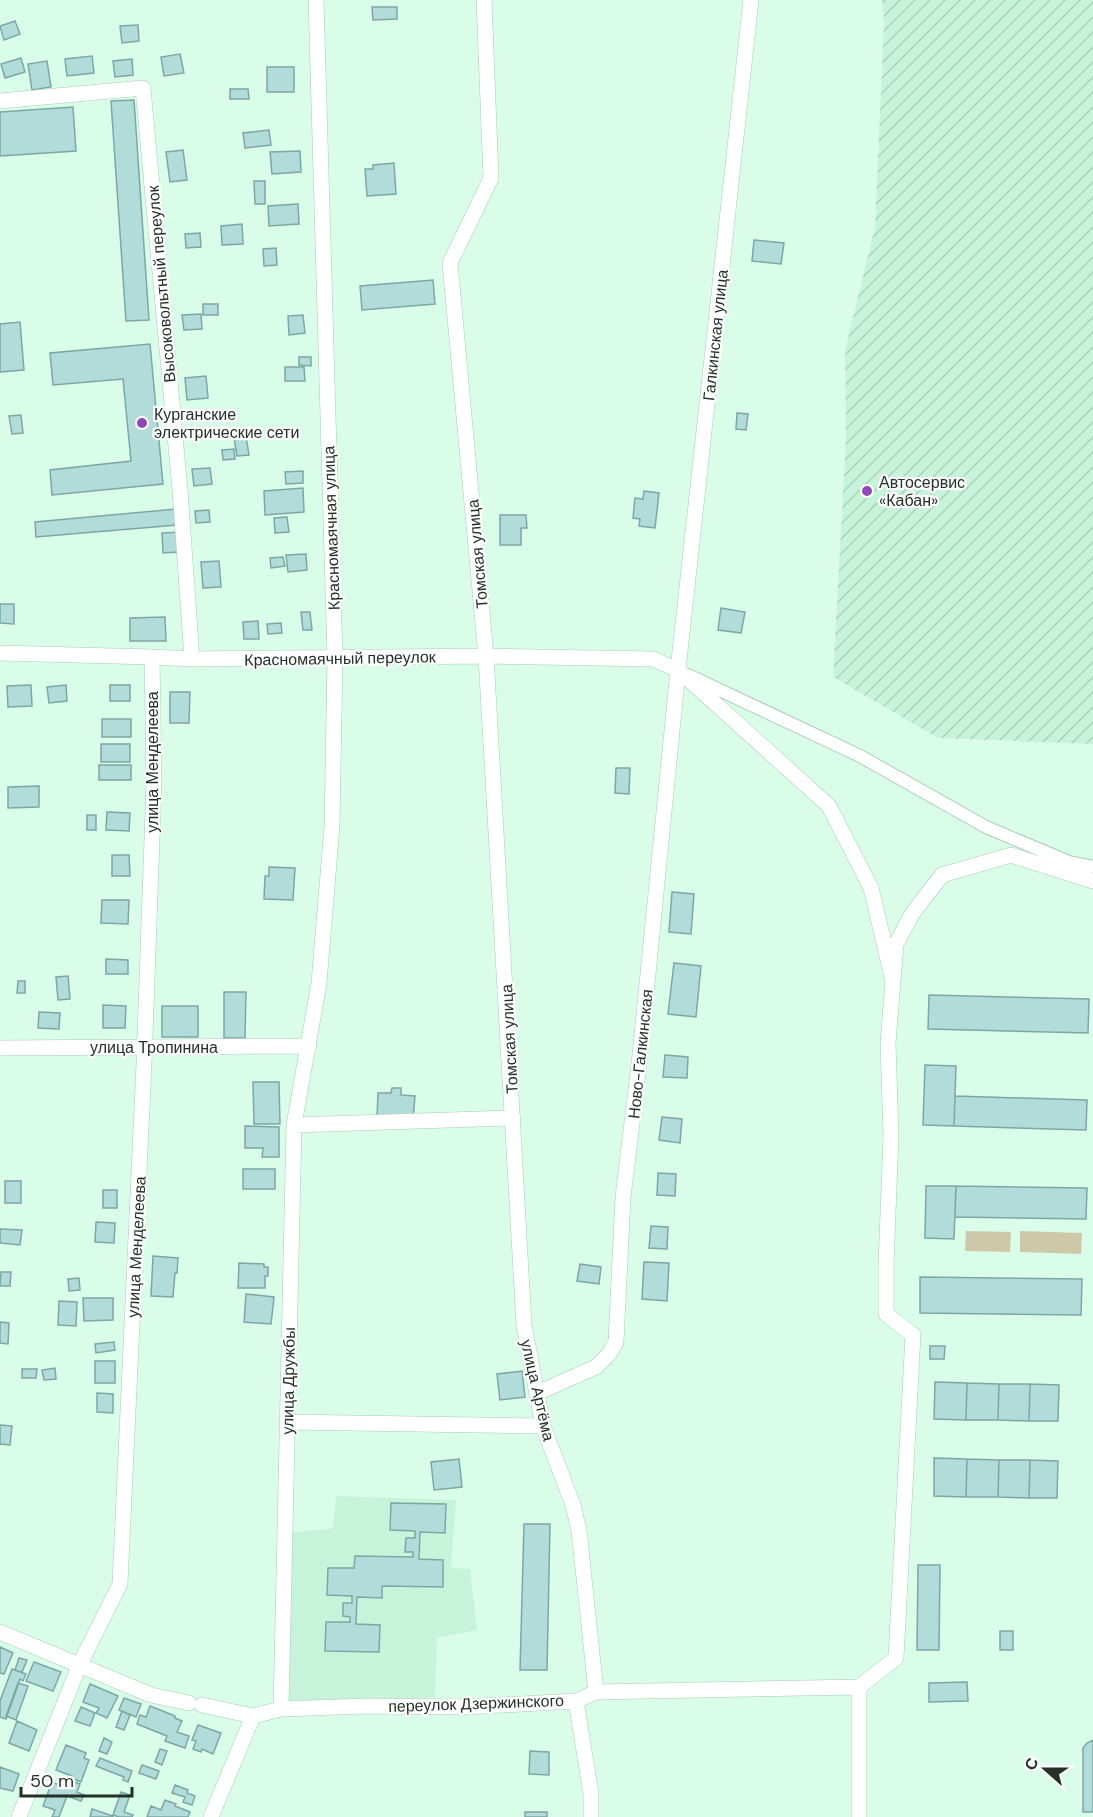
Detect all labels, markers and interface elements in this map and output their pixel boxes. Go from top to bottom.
street label: Высоковольтный переулок [142,184,181,383]
street label: Галкинская улица [698,268,733,402]
place label: Курганские электрические сети [154,404,299,443]
marker: Курганские электрические сети [135,416,149,430]
street label: Красномаячная улица [318,445,345,610]
place label: Автосервис «Кабан» [879,472,965,511]
marker: Автосервис «Кабан» [860,484,874,498]
street label: Томская улица [462,498,493,609]
street label: Красномаячный переулок [244,646,437,671]
street label: улица Менделеева [142,691,163,833]
street label: Томская улица [496,984,523,1094]
street label: Ново-Галкинская [623,988,658,1120]
street label: улица Тропинина [90,1037,218,1058]
street label: улица Менделеева [122,1176,151,1318]
street label: улица Дружбы [277,1327,300,1435]
street label: улица Артёма [516,1337,559,1443]
street label: переулок Дзержинского [388,1690,564,1717]
north arrow [1015,1739,1075,1799]
text: С [1020,1754,1043,1773]
scale bar [21,1760,132,1798]
text: 50 m [30,1769,74,1793]

